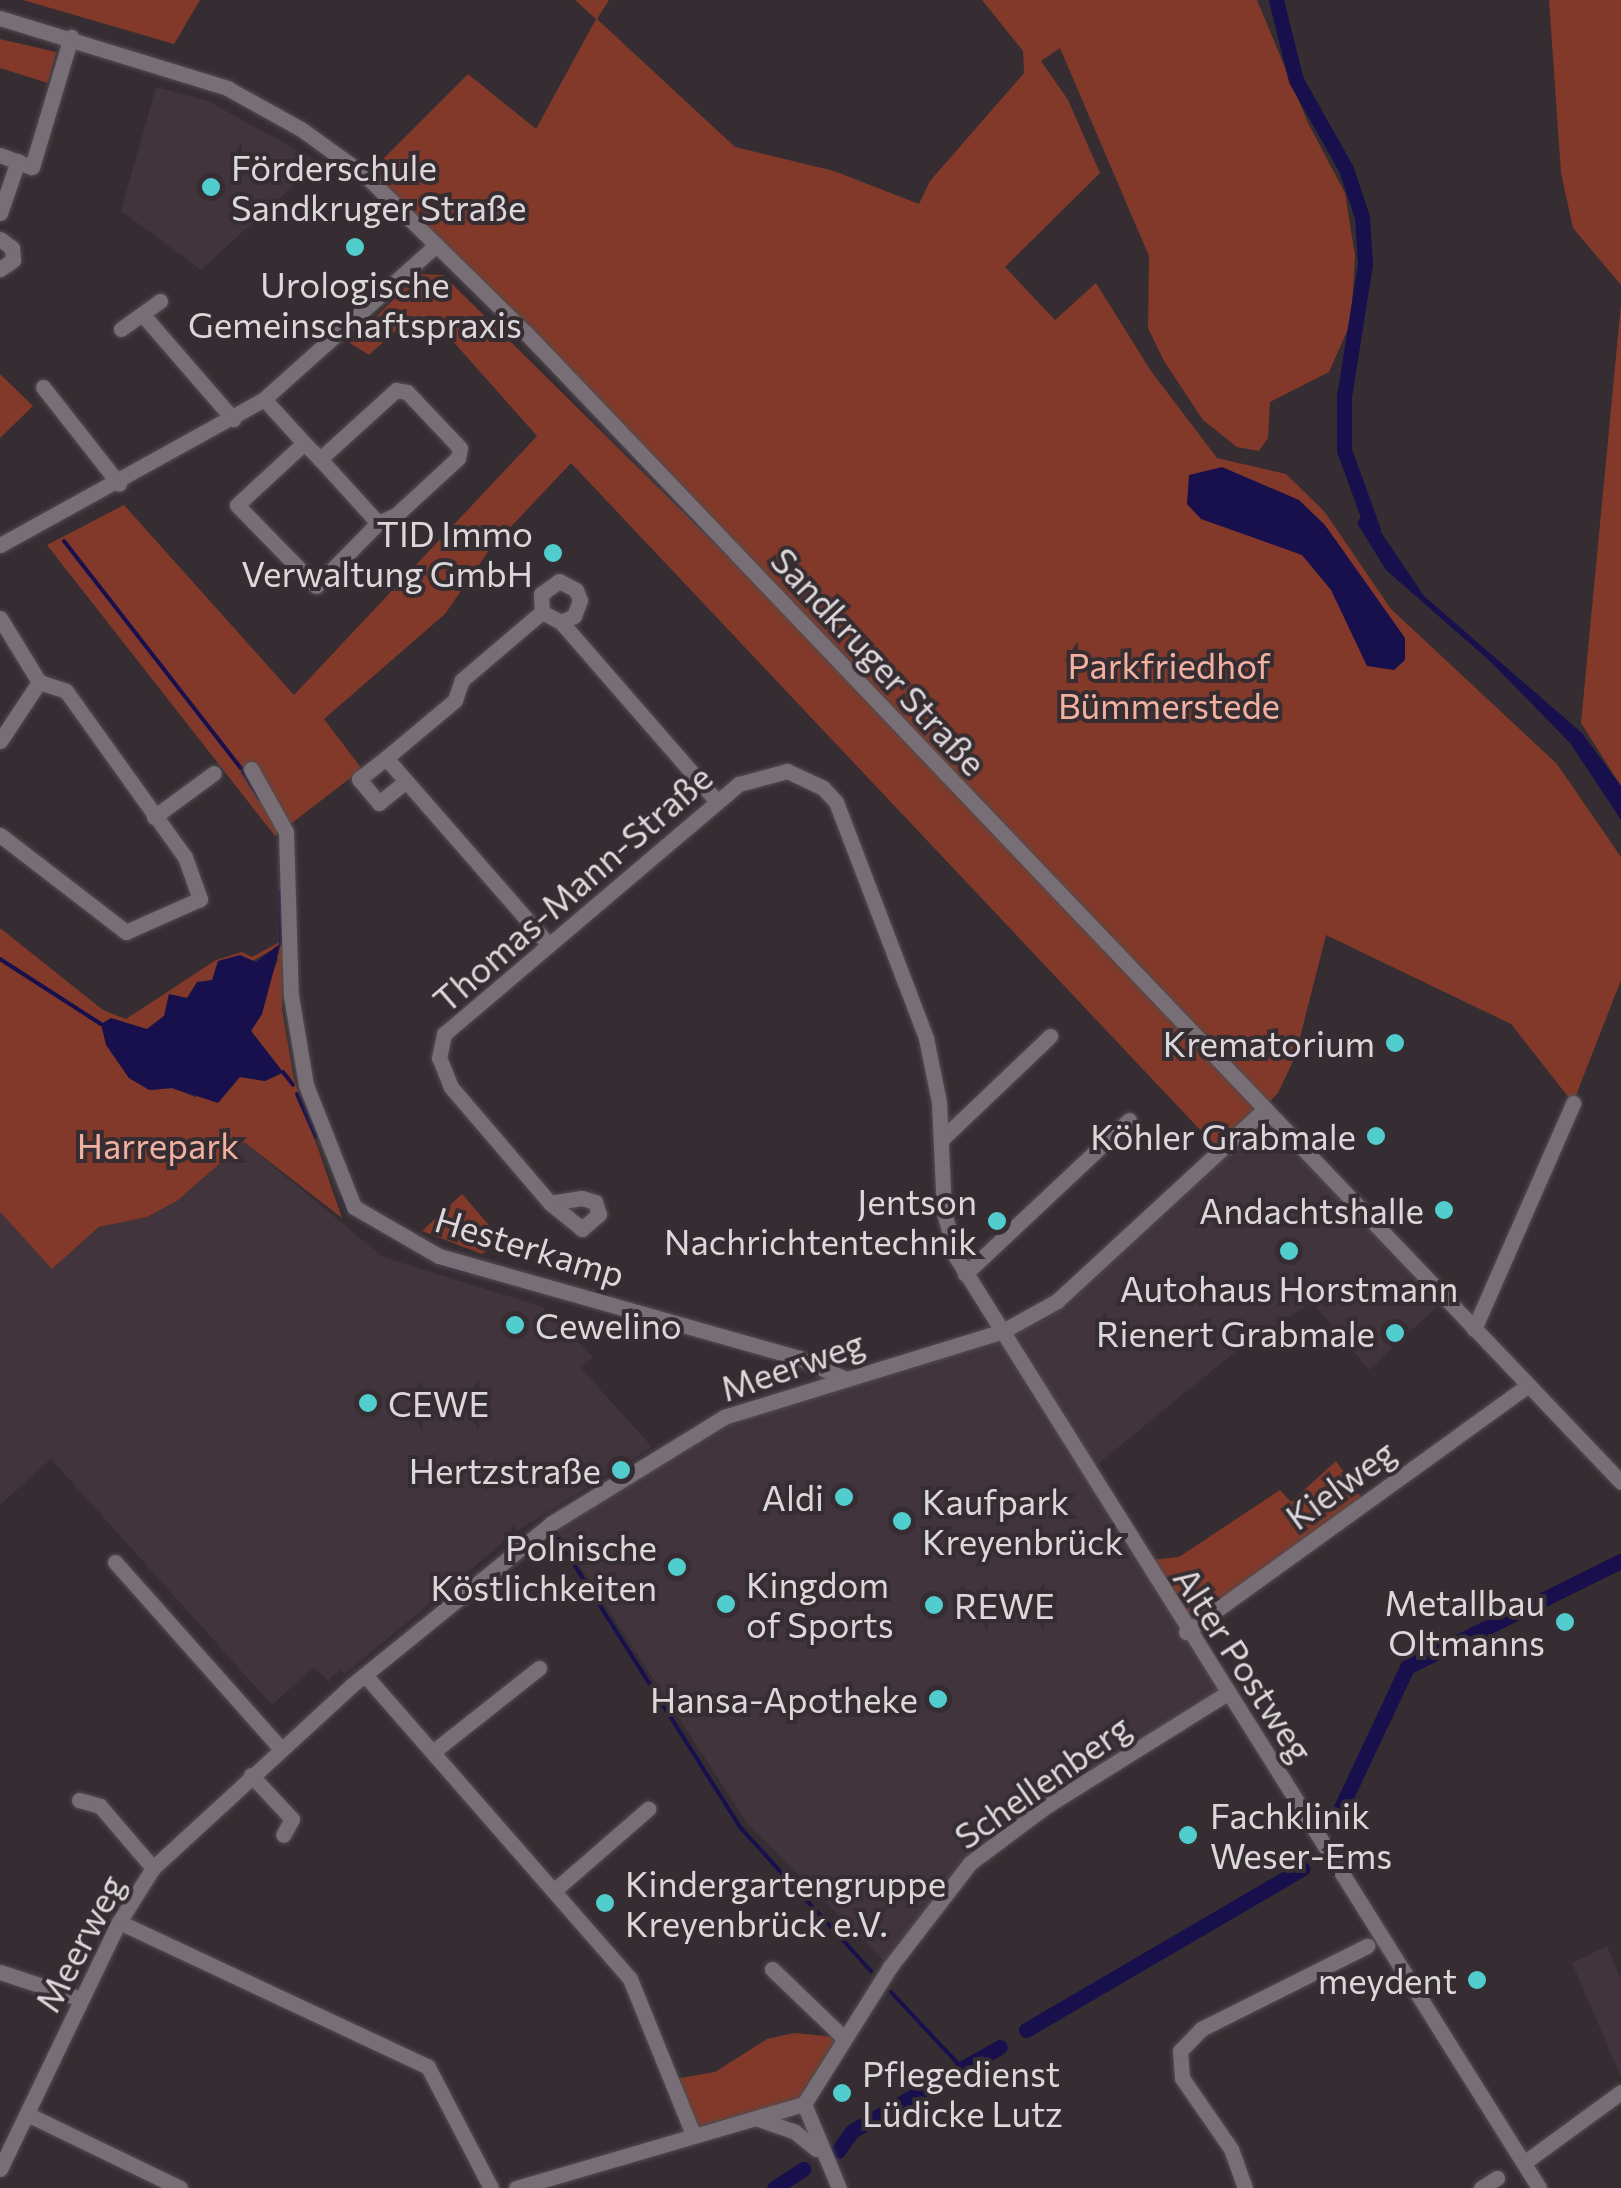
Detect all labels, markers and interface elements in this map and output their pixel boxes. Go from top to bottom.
place label: Förderschule Sandkruger Straße [231,146,527,228]
marker: Förderschule Sandkruger Straße [200,176,222,198]
marker: Urologische Gemeinschaftspraxis [344,236,366,258]
place label: Urologische Gemeinschaftspraxis [188,263,522,345]
place label: TID Immo Verwaltung GmbH [241,512,533,594]
street label: Sandkruger Straße [763,539,995,783]
marker: TID Immo Verwaltung GmbH [542,542,564,564]
park label: Parkfriedhof Bümmerstede [1058,644,1280,726]
street label: Thomas-Mann-Straße [424,756,720,1020]
place label: Krematorium [1163,1022,1375,1064]
marker: Krematorium [1384,1032,1406,1054]
place label: Köhler Grabmale [1090,1115,1356,1157]
park label: Harrepark [77,1124,239,1166]
marker: Köhler Grabmale [1365,1125,1387,1147]
place label: Jentson Nachrichtentechnik [664,1180,977,1262]
place label: Andachtshalle [1199,1189,1424,1231]
street label: Hesterkamp [430,1197,630,1295]
marker: Andachtshalle [1433,1199,1455,1221]
marker: Jentson Nachrichtentechnik [986,1210,1008,1232]
marker: Autohaus Horstmann [1278,1240,1300,1262]
place label: Autohaus Horstmann [1120,1267,1458,1309]
place label: Cewelino [535,1304,682,1346]
place label: Rienert Grabmale [1096,1312,1375,1354]
marker: Cewelino [504,1314,526,1336]
street label: Meerweg [715,1321,869,1409]
marker: Rienert Grabmale [1384,1322,1406,1344]
place label: CEWE [388,1382,489,1424]
marker: CEWE [357,1392,379,1414]
street label: Kielweg [1277,1430,1403,1538]
place label: Hertzstraße [409,1449,601,1491]
marker: Hertzstraße [610,1459,632,1481]
place label: Aldi [762,1476,824,1518]
place label: Kaufpark Kreyenbrück [922,1480,1123,1562]
marker: Aldi [833,1486,855,1508]
marker: Kaufpark Kreyenbrück [891,1510,913,1532]
place label: Polnische Köstlichkeiten [431,1526,657,1608]
marker: Polnische Köstlichkeiten [666,1556,688,1578]
street label: Alter Postweg [1166,1559,1322,1769]
place label: Kingdom of Sports [746,1563,894,1645]
place label: Metallbau Oltmanns [1384,1581,1545,1663]
place label: REWE [954,1584,1055,1626]
marker: Kingdom of Sports [715,1593,737,1615]
marker: REWE [923,1594,945,1616]
marker: Metallbau Oltmanns [1554,1611,1576,1633]
place label: Hansa-Apotheke [650,1678,918,1720]
marker: Hansa-Apotheke [927,1688,949,1710]
street label: Schellenberg [946,1705,1138,1857]
place label: Fachklinik Weser-Ems [1210,1794,1392,1876]
marker: Fachklinik Weser-Ems [1175,1822,1201,1848]
place label: Kindergartengruppe Kreyenbrück e.V. [625,1862,946,1944]
street label: Meerweg [25,1867,133,2019]
marker: Kindergartengruppe Kreyenbrück e.V. [594,1892,616,1914]
place label: meydent [1318,1959,1457,2001]
marker: meydent [1466,1969,1488,1991]
place label: Pflegedienst Lüdicke Lutz [862,2052,1063,2134]
marker: Pflegedienst Lüdicke Lutz [831,2082,853,2104]

